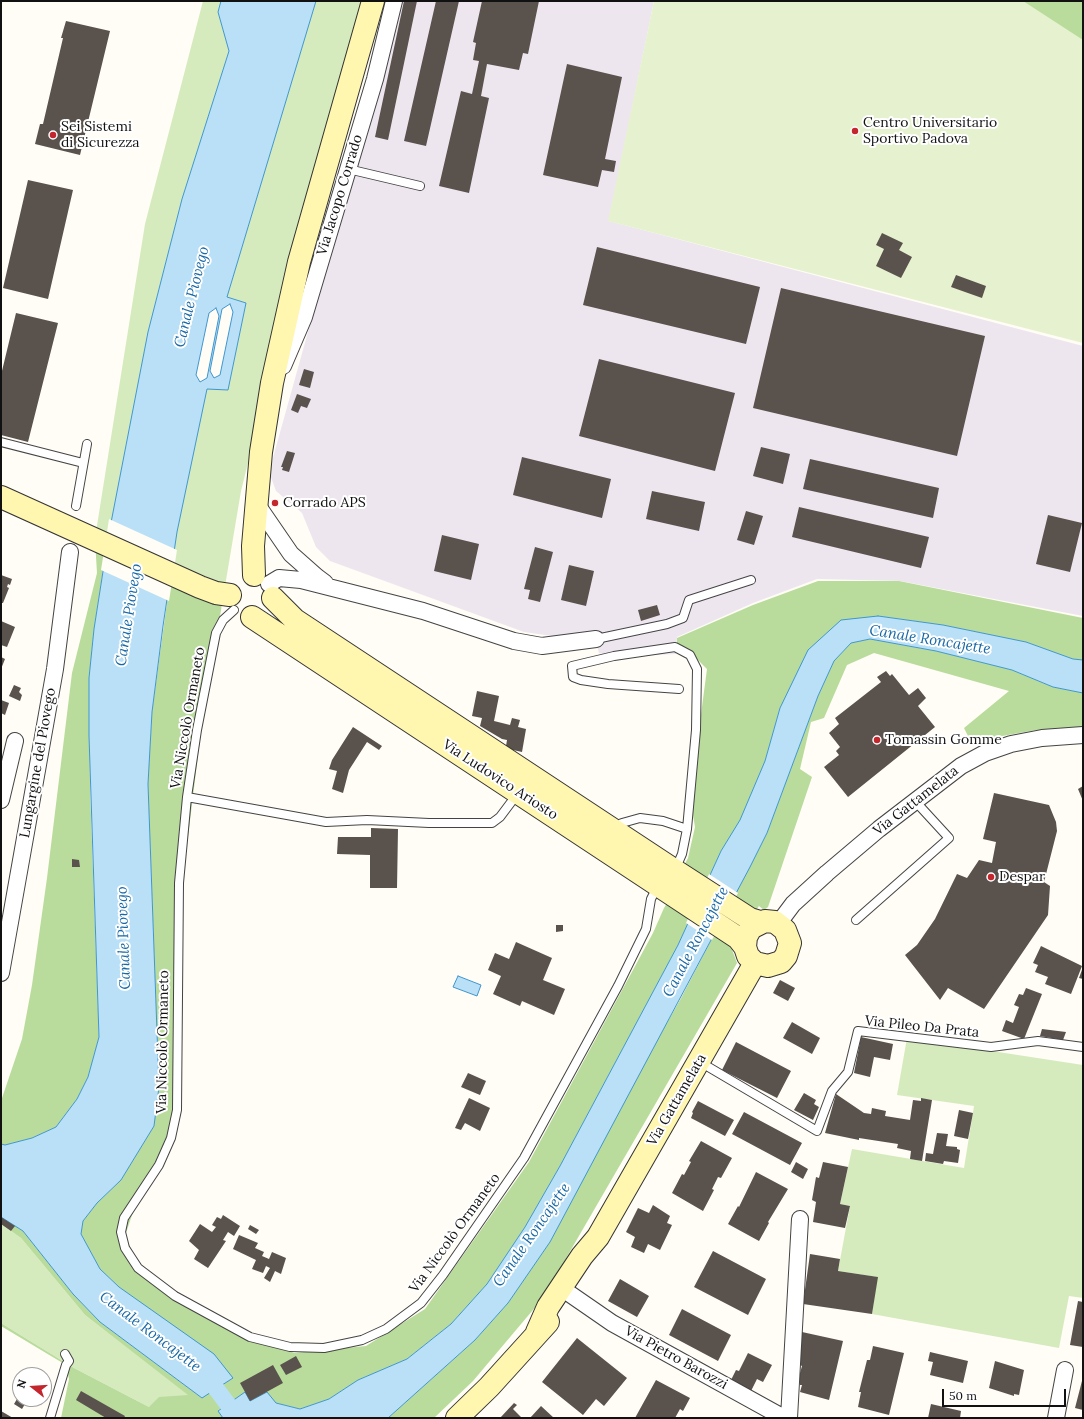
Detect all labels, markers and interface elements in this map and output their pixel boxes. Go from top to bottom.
place label: Centro Universitario Sportivo Padova [863,115,997,148]
place label: Sei Sistemi di Sicurezza [61,119,140,152]
marker: Centro Universitario Sportivo Padova [850,126,860,136]
marker: Sei Sistemi di Sicurezza [48,130,58,140]
street label: Via Jacopo Corrado [314,132,366,258]
water label: Canale Piovego [171,245,213,349]
place label: Corrado APS [283,495,366,511]
marker: Corrado APS [270,498,280,508]
water label: Canale Piovego [112,562,146,668]
water label: Canale Roncajette [868,622,992,658]
street label: Via Niccolò Ormaneto [167,646,209,790]
street label: Lungargine del Piovego [17,687,59,839]
place label: Tomassin Gomme [885,732,1002,748]
marker: Tomassin Gomme [872,735,882,745]
street label: Via Ludovico Ariosto [439,736,561,824]
street label: Via Gattamelata [870,763,962,839]
place label: Despar [999,869,1045,885]
marker: Despar [986,872,996,882]
water label: Canale Roncajette [659,884,733,1000]
water label: Canale Piovego [113,886,135,990]
street label: Via Niccolò Ormaneto [153,970,173,1114]
street label: Via Pileo Da Prata [864,1013,980,1041]
street label: Via Gattamelata [644,1051,710,1149]
street label: Via Niccolò Ormaneto [406,1170,504,1296]
water label: Canale Roncajette [490,1180,574,1290]
water label: Canale Roncajette [96,1288,204,1376]
street label: Via Pietro Barozzi [622,1323,730,1393]
north arrow [12,1367,52,1407]
text: N [14,1378,29,1390]
scale bar [944,1381,1068,1407]
text: 50 m [949,1388,977,1403]

